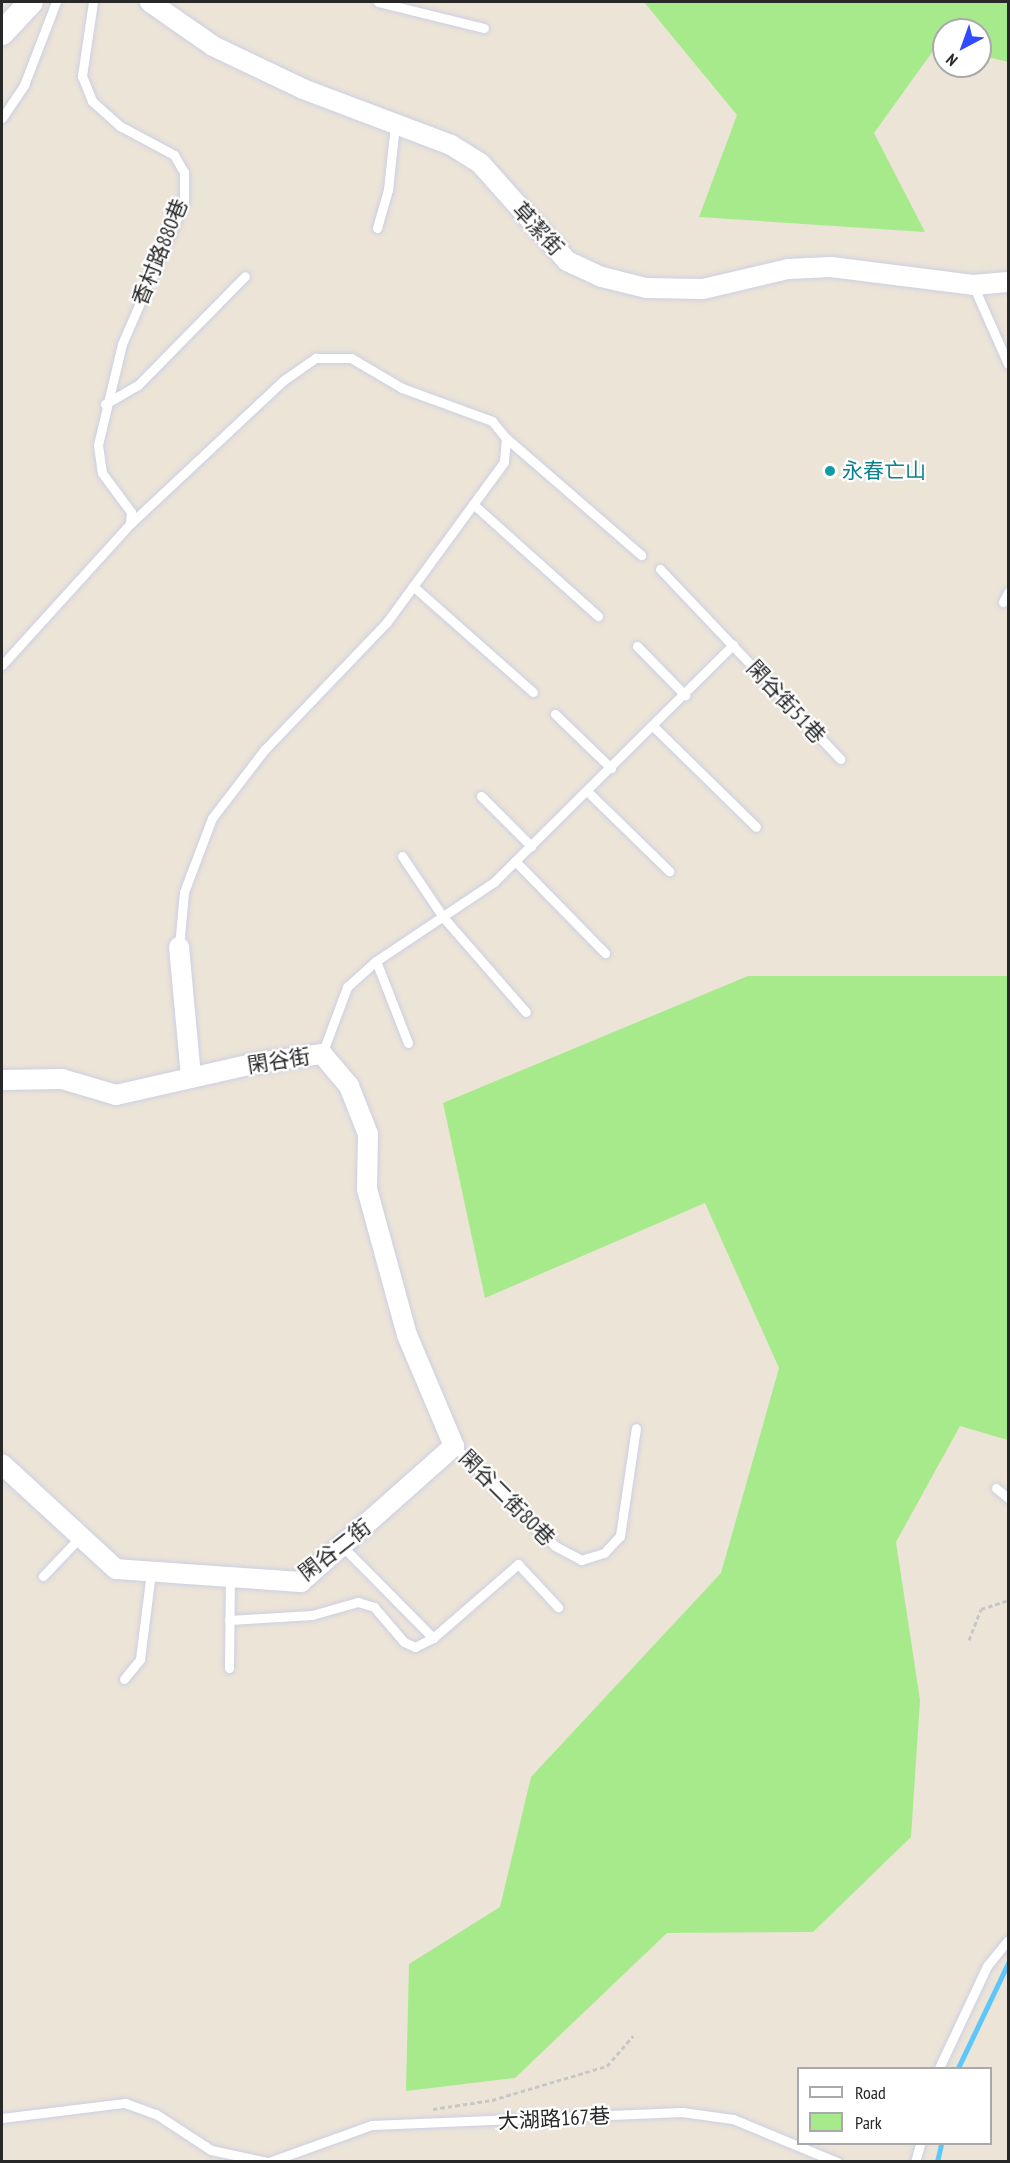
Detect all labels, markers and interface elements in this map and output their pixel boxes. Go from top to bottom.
north arrow [932,18,992,78]
text: N [942,50,961,70]
street label: 香村路880巷 [127,195,193,309]
street label: 草潔街 [507,197,569,261]
place label: 永春亡山 [842,458,926,484]
marker: 永春亡山 [823,464,837,478]
street label: 閑谷街51巷 [742,656,830,748]
street label: 閑谷街 [246,1044,312,1078]
street label: 閑谷二街80巷 [454,1445,560,1551]
street label: 閑谷二街 [294,1514,376,1586]
legend [797,2067,992,2145]
text: Road [855,2081,886,2104]
street label: 大湖路167巷 [497,2103,611,2135]
text: Park [855,2111,882,2134]

